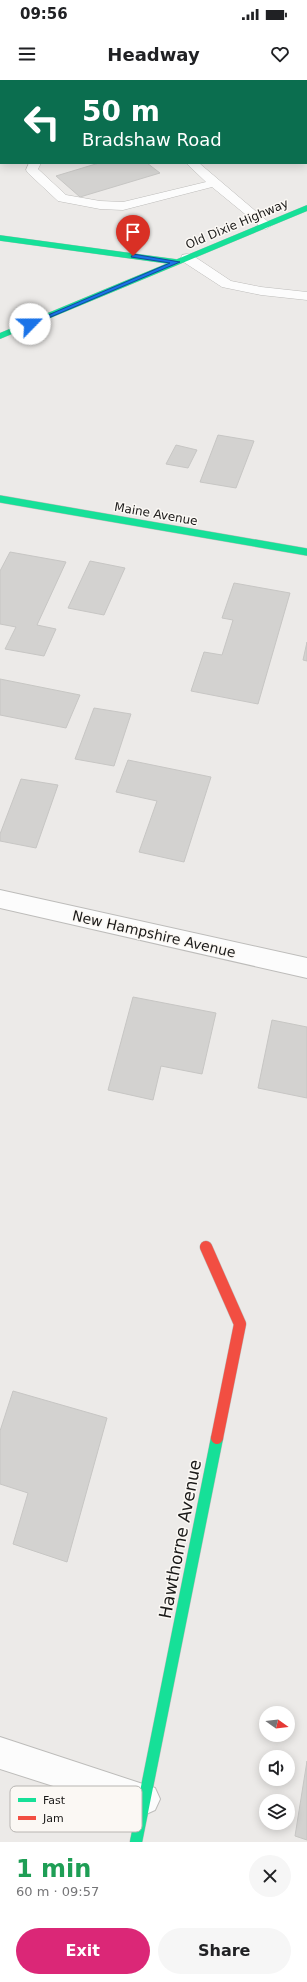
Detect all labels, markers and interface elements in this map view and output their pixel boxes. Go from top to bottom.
text: 09:56 [20,5,68,23]
icon: menu [16,43,38,65]
icon: heart [269,43,291,65]
text: Headway [107,44,200,65]
text: 50 m [82,95,160,128]
icon: left [16,96,68,148]
text: Bradshaw Road [82,129,222,150]
street label: Old Dixie Highway [184,196,290,252]
pin [116,215,150,256]
icon: arrive [122,221,144,243]
position arrow [9,303,51,345]
street label: Maine Avenue [113,500,199,528]
street label: New Hampshire Avenue [71,907,237,961]
street label: Hawthorne Avenue [155,1458,205,1620]
north arrow [259,1706,295,1742]
map controls [259,1706,295,1830]
button: sound [259,1750,295,1786]
legend [10,1786,142,1832]
text: Fast [43,1794,66,1807]
button: layers [259,1794,295,1830]
text: Jam [42,1812,64,1825]
text: 1 min [16,1855,91,1883]
button: close [249,1855,291,1897]
text: 60 m · 09:57 [16,1884,99,1899]
button: Exit [16,1928,150,1974]
button: Share [158,1928,291,1974]

